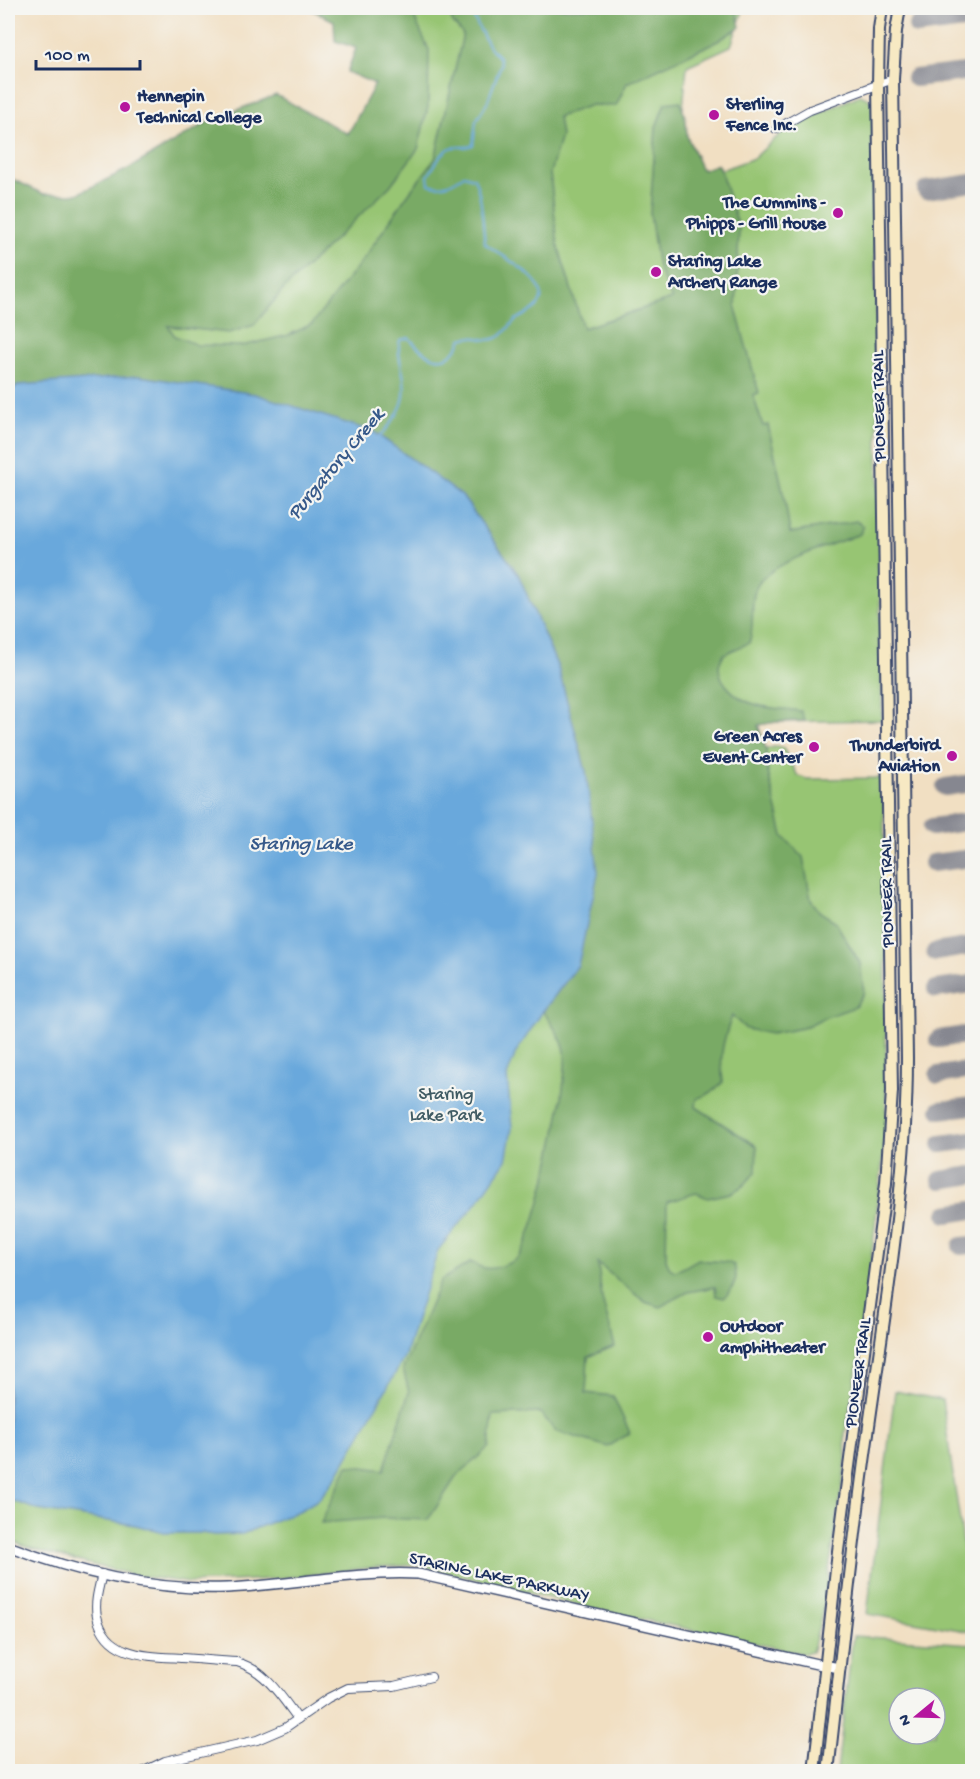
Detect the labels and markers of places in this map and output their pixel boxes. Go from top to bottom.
place label: Hennepin Technical College [135,87,262,129]
place label: Sterling Fence Inc. [725,95,797,137]
marker: Hennepin Technical College [118,100,132,114]
marker: Sterling Fence Inc. [707,108,721,122]
place label: The Cummins - Phipps - Grill House [685,193,827,235]
marker: The Cummins - Phipps - Grill House [831,206,845,220]
place label: Staring Lake Archery Range [667,252,778,294]
marker: Staring Lake Archery Range [649,265,663,279]
place label: Green Acres Event Center [703,727,805,769]
place label: Thunderbird Aviation [848,736,942,778]
marker: Green Acres Event Center [807,740,821,754]
marker: Thunderbird Aviation [945,749,959,763]
place label: Outdoor amphitheater [719,1317,827,1359]
marker: Outdoor amphitheater [701,1330,715,1344]

